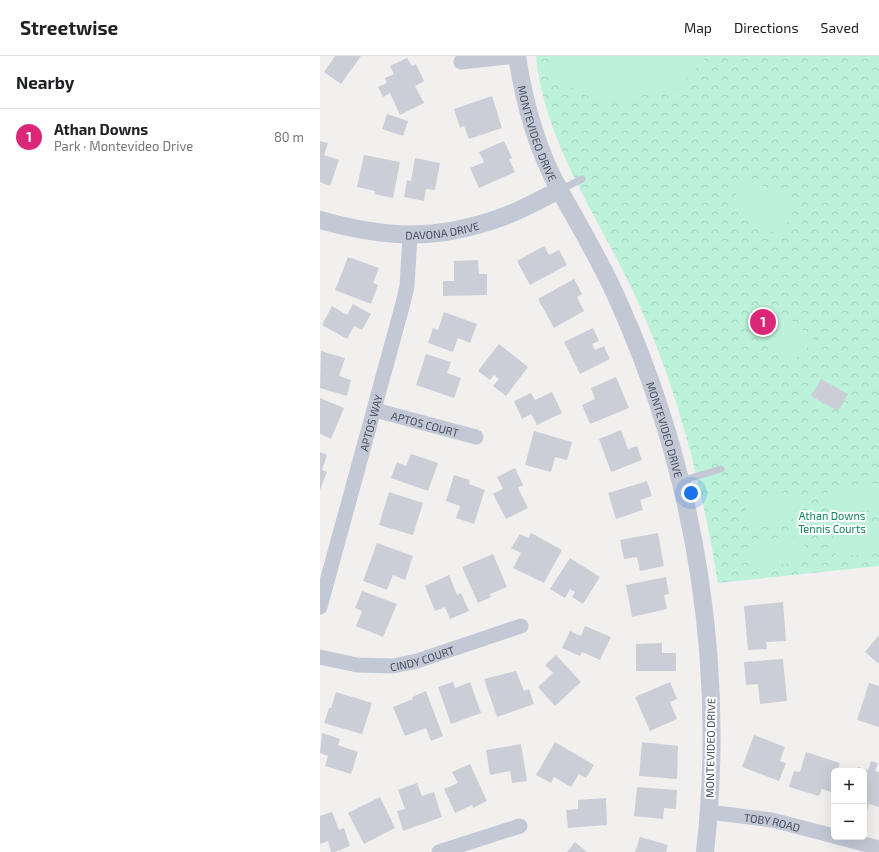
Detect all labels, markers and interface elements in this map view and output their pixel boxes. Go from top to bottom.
text: Streetwise [20,16,118,39]
text: Map [684,19,712,36]
text: Directions [734,19,799,36]
text: Saved [821,19,859,36]
text: Nearby [16,72,74,92]
street label: MONTEVIDEO DRIVE [516,84,560,183]
text: Athan Downs [54,120,148,138]
text: 1 [26,129,32,145]
text: 80 m [274,129,304,145]
text: Park · Montevideo Drive [54,138,193,154]
street label: DAVONA DRIVE [405,218,480,241]
pin: 1 [750,307,776,337]
street label: MONTEVIDEO DRIVE [644,380,686,479]
street label: APTOS WAY [356,392,384,453]
street label: APTOS COURT [390,408,461,439]
your location [681,483,701,503]
park label: Athan Downs Tennis Courts [798,509,866,535]
street label: CINDY COURT [389,642,456,673]
street label: MONTEVIDEO DRIVE [703,698,717,798]
map controls [831,768,867,840]
button: + [831,768,867,804]
button: − [831,804,867,840]
street label: TOBY ROAD [743,810,802,834]

